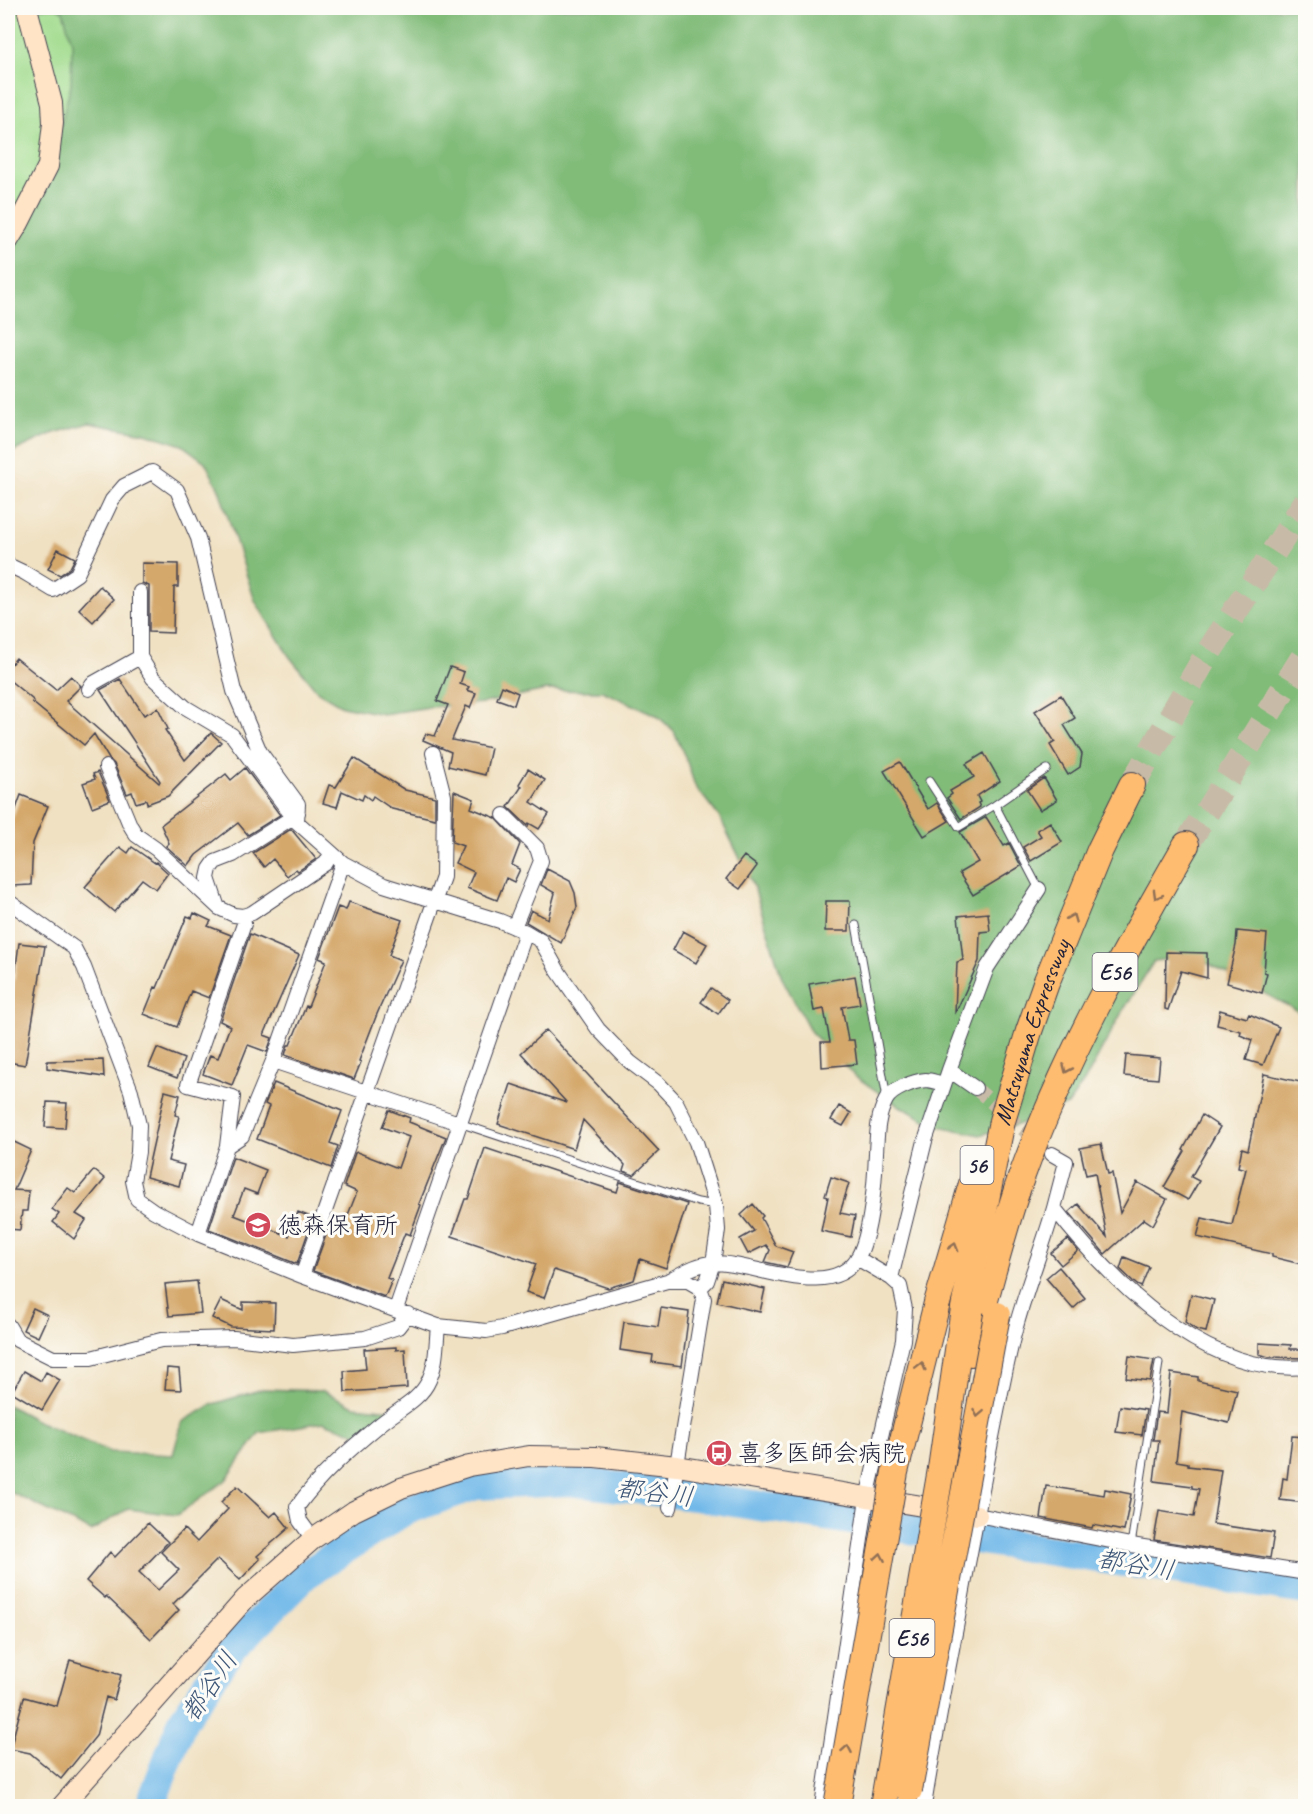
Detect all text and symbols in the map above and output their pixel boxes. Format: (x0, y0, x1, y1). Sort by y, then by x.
one-way arrow (1153, 889, 1164, 900)
one-way arrow (1065, 913, 1077, 924)
street label: Matsuyama Expressway (987, 933, 1078, 1129)
road number: E56 (1092, 953, 1138, 991)
one-way arrow (1063, 1062, 1075, 1073)
road number: 56 (960, 1146, 994, 1184)
school or university icon: 徳森保育所 (243, 1210, 273, 1240)
place label: 徳森保育所 (278, 1210, 398, 1240)
one-way arrow (947, 1242, 959, 1253)
one-way arrow (914, 1361, 927, 1371)
one-way arrow (972, 1408, 985, 1418)
bus stop icon: 喜多医師会病院 (704, 1438, 734, 1468)
place label: 喜多医師会病院 (738, 1438, 906, 1468)
water label: 都谷川 (614, 1471, 696, 1514)
water label: 都谷川 (1095, 1542, 1177, 1587)
one-way arrow (873, 1552, 886, 1562)
road number: E56 (890, 1619, 934, 1657)
water label: 都谷川 (174, 1645, 245, 1728)
one-way arrow (840, 1744, 853, 1754)

